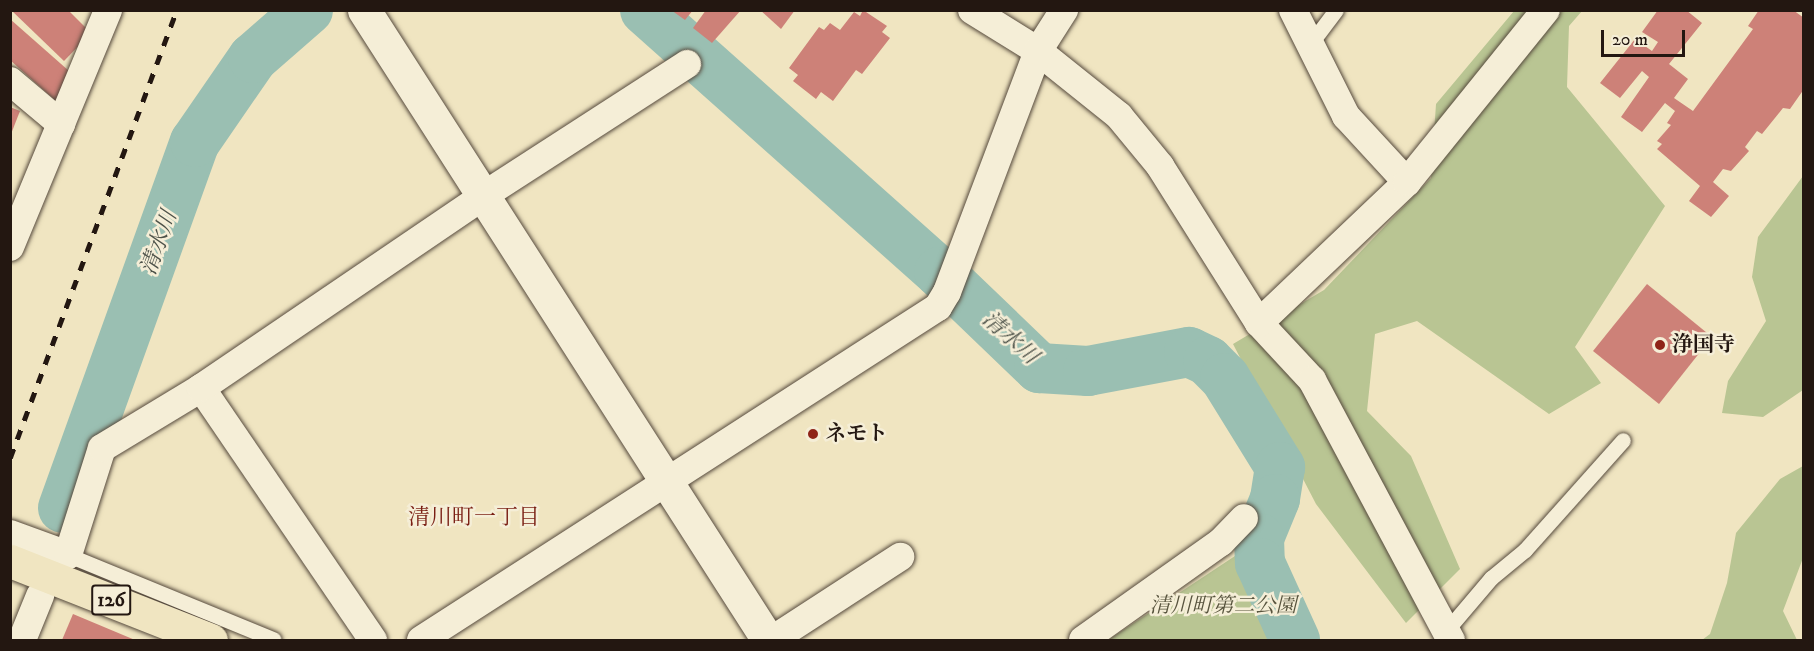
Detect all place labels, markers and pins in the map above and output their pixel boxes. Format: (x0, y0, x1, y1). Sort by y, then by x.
place label: 浄国寺 (1672, 332, 1735, 358)
marker: 浄国寺 (1653, 338, 1667, 352)
place label: ネモト (825, 421, 888, 447)
marker: ネモト (806, 427, 820, 441)

